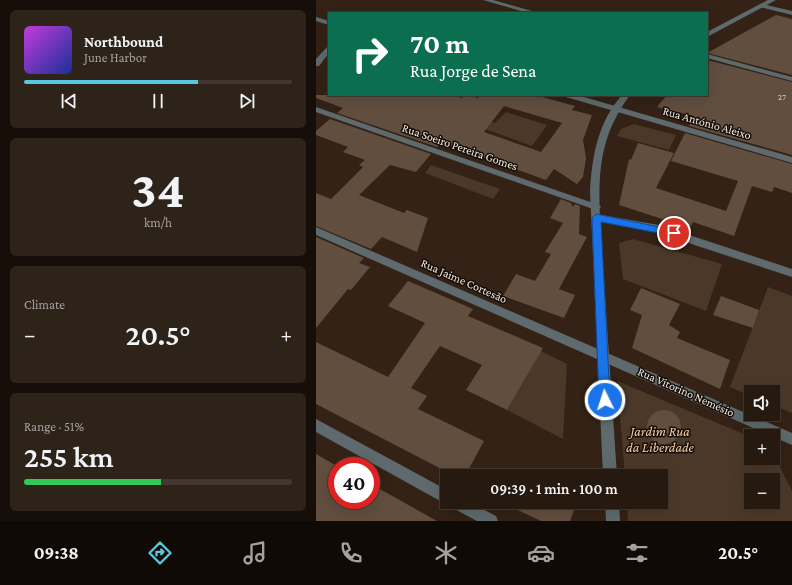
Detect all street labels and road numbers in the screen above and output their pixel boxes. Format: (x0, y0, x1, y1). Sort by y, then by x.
street label: Rua António Aleixo (661, 104, 753, 142)
street label: Rua Soeiro Pereira Gomes (400, 121, 520, 173)
street label: Rua Jaime Cortesão (419, 256, 509, 306)
street label: Rua Vitorino Nemésio (636, 364, 736, 420)

